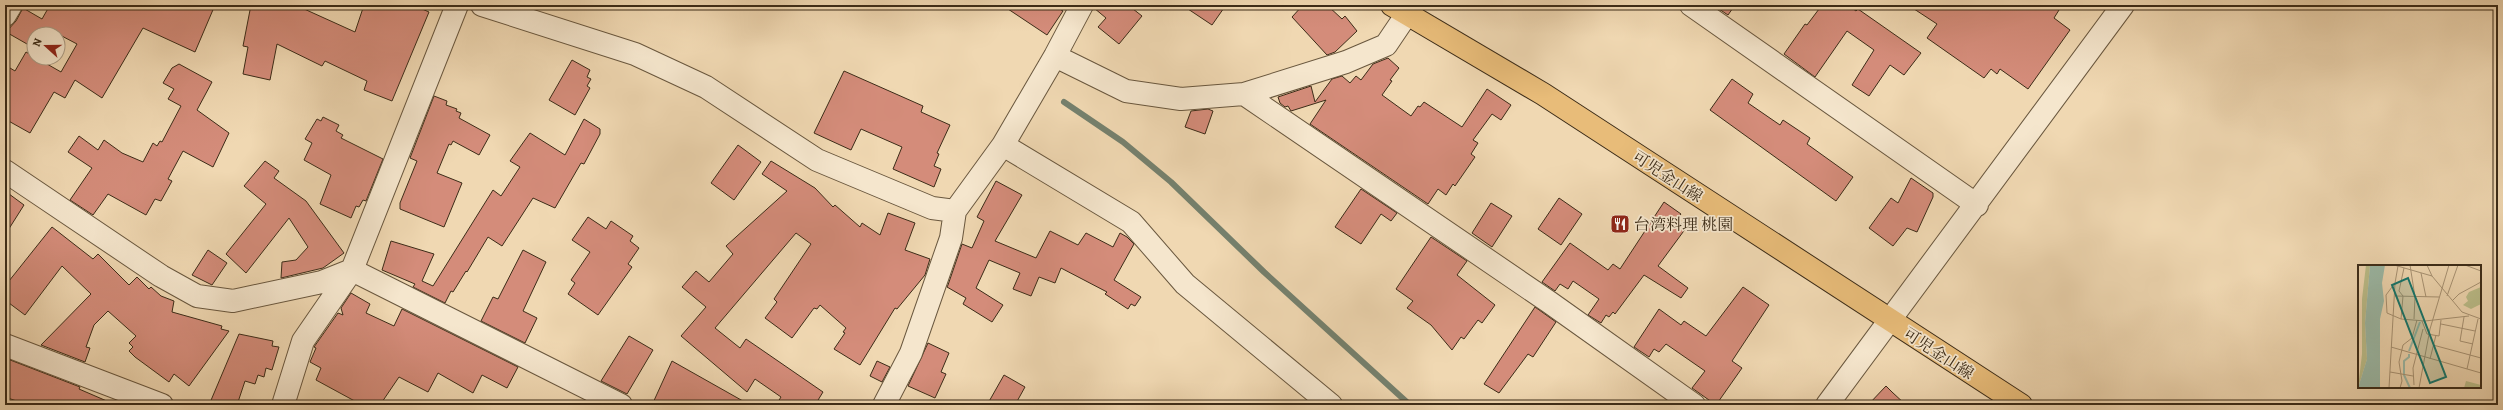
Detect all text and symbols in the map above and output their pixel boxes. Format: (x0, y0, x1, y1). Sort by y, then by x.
north arrow (26, 26, 66, 66)
text: N (29, 36, 46, 49)
street label: 可児金山線 (1628, 146, 1707, 208)
restaurant icon: 台湾料理 桃園 (1609, 213, 1631, 235)
place label: 台湾料理 桃園 (1634, 214, 1733, 236)
inset map (2358, 265, 2481, 388)
street label: 可児金山線 (1899, 323, 1978, 385)

